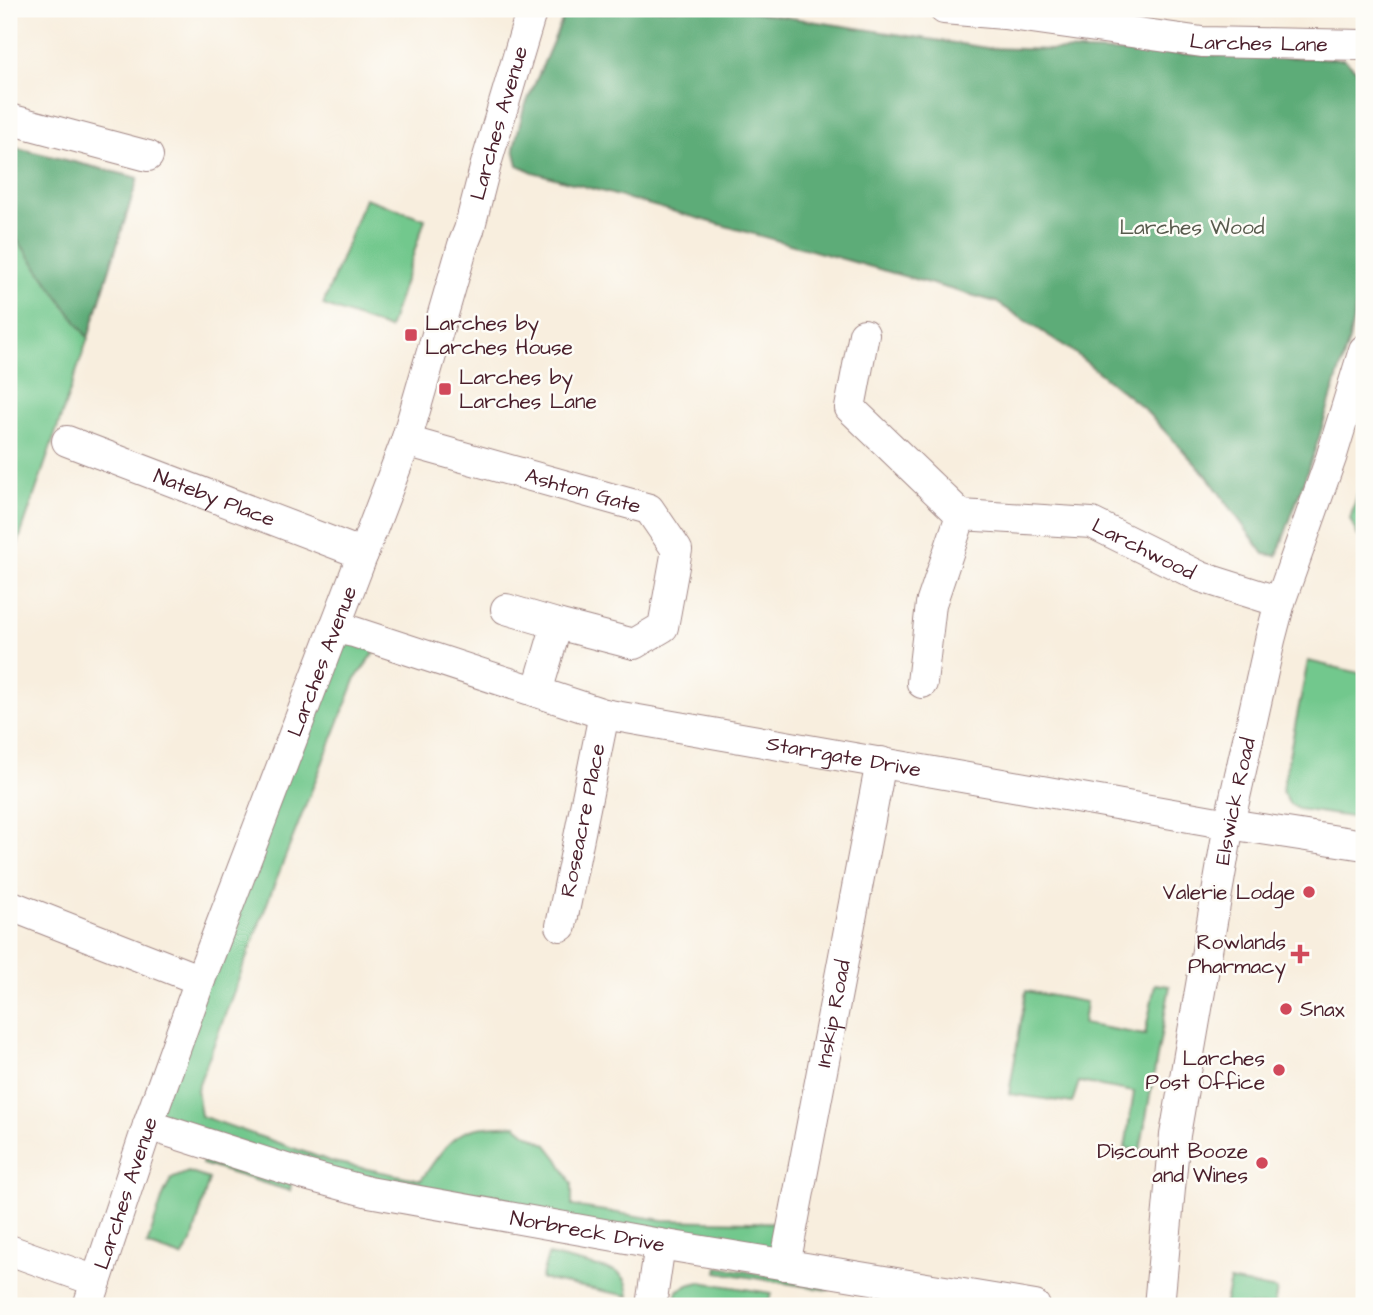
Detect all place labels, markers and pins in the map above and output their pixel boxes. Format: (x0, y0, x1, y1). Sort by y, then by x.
place label: Larches by Larches House (425, 309, 573, 362)
marker: Larches by Larches House (403, 327, 419, 343)
place label: Larches by Larches Lane (459, 363, 597, 416)
marker: Larches by Larches Lane (437, 381, 453, 397)
place label: Valerie Lodge (1163, 878, 1295, 909)
marker: Valerie Lodge (1301, 884, 1317, 900)
place label: Rowlands Pharmacy (1188, 928, 1286, 983)
marker: Rowlands Pharmacy (1292, 946, 1308, 962)
place label: Snax (1300, 995, 1345, 1024)
marker: Snax (1278, 1001, 1294, 1017)
place label: Larches Post Office (1146, 1044, 1265, 1097)
marker: Larches Post Office (1271, 1062, 1287, 1078)
place label: Discount Booze and Wines (1097, 1137, 1248, 1190)
marker: Discount Booze and Wines (1254, 1155, 1270, 1171)

